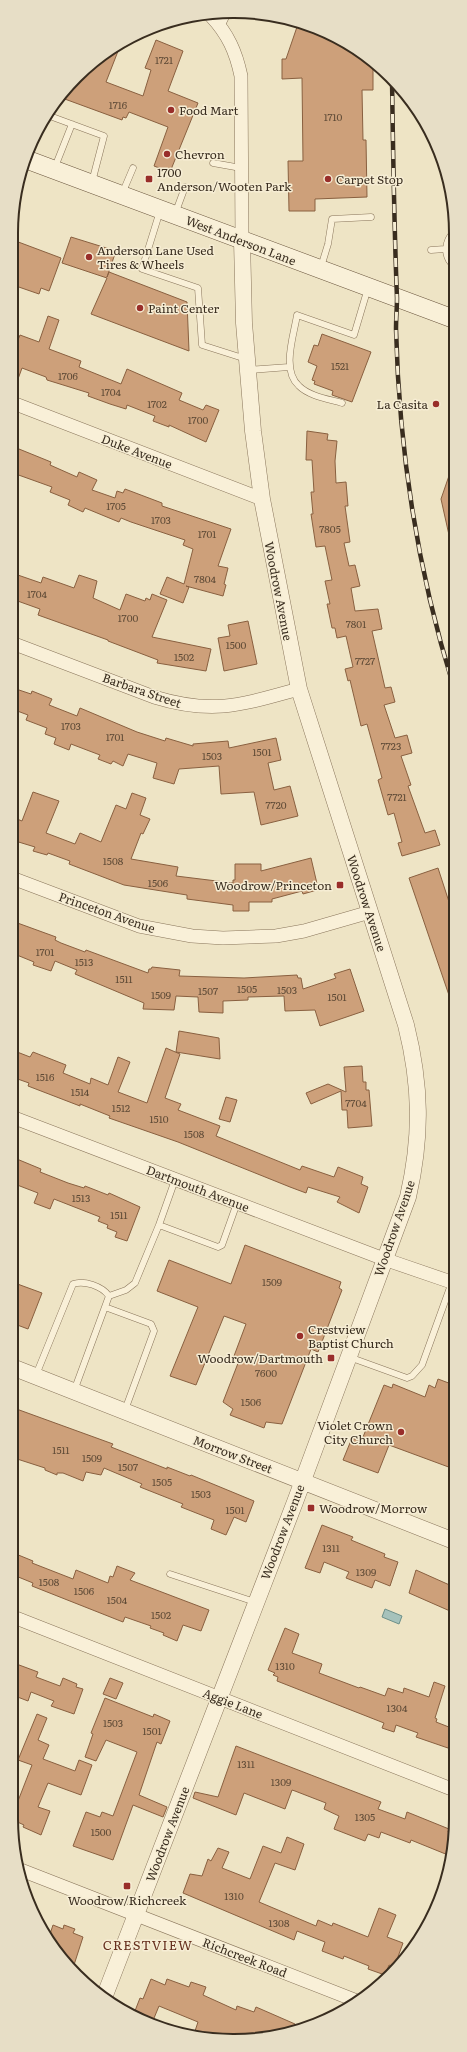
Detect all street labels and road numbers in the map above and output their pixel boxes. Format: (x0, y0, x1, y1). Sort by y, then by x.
street label: West Anderson Lane (183, 211, 299, 269)
street label: Duke Avenue (99, 429, 175, 473)
street label: Woodrow Avenue (261, 540, 297, 642)
street label: Barbara Street (100, 668, 184, 712)
street label: Woodrow Avenue (343, 852, 391, 954)
street label: Princeton Avenue (56, 887, 158, 937)
street label: Dartmouth Avenue (144, 1160, 252, 1216)
street label: Woodrow Avenue (369, 1177, 419, 1279)
street label: Morrow Street (191, 1431, 276, 1477)
street label: Woodrow Avenue (256, 1482, 308, 1582)
street label: Aggie Lane (200, 1683, 266, 1723)
street label: Woodrow Avenue (141, 1784, 193, 1884)
street label: Richcreek Road (200, 1933, 290, 1982)

